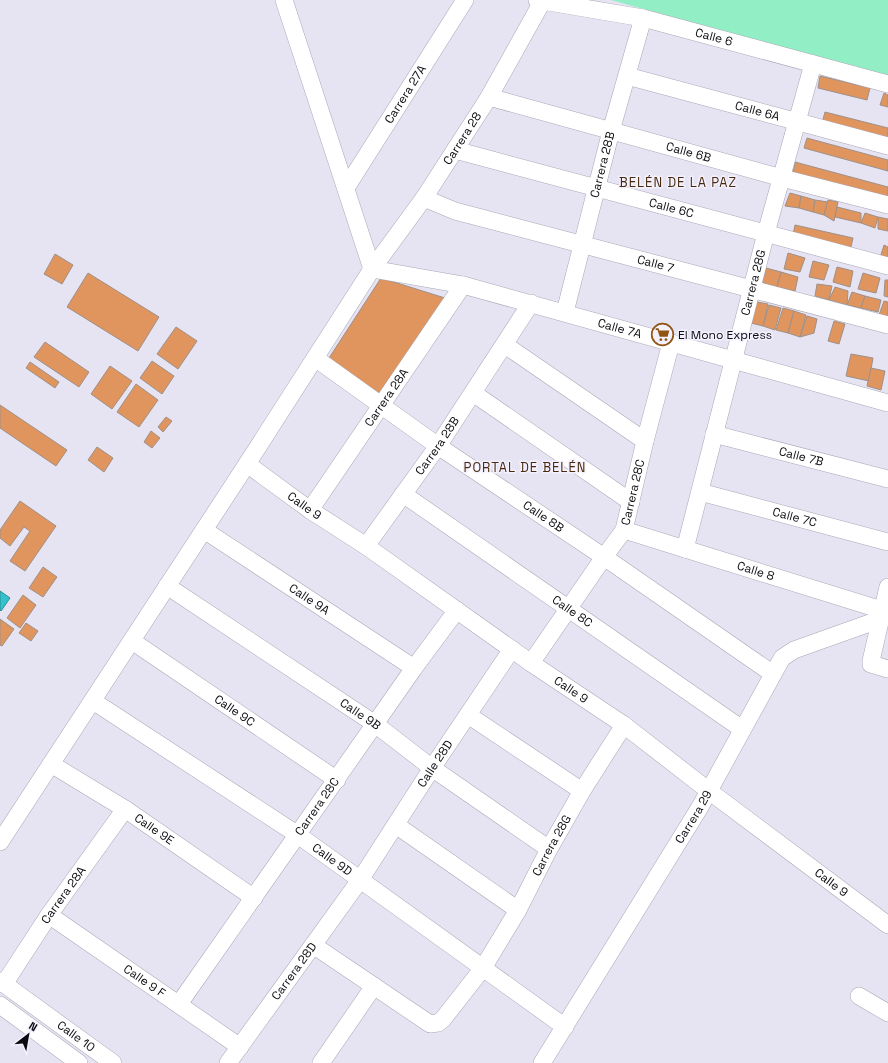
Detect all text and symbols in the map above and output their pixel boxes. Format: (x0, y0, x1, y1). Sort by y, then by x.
street label: Calle 6 (693, 24, 734, 50)
street label: Carrera 27A (381, 62, 430, 127)
street label: Calle 6A (733, 97, 782, 125)
street label: Carrera 28 (439, 109, 485, 168)
street label: Carrera 28B (586, 130, 619, 199)
street label: Calle 6B (664, 138, 713, 166)
district label: BELÉN DE LA PAZ (619, 174, 737, 191)
street label: Calle 6C (647, 194, 696, 222)
street label: Carrera 28G (737, 248, 769, 317)
street label: Calle 7 (635, 251, 676, 276)
street label: Calle 7A (596, 315, 644, 342)
supermarket icon: El Mono Express (649, 322, 675, 348)
place label: El Mono Express (678, 327, 772, 343)
street label: Carrera 28A (361, 365, 412, 430)
street label: Carrera 28B (412, 413, 463, 478)
street label: Calle 7B (777, 443, 825, 470)
street label: Carrera 28C (617, 457, 648, 527)
district label: PORTAL DE BELÉN (464, 459, 586, 476)
street label: Calle 9 (284, 488, 324, 523)
street label: Calle 8B (520, 497, 567, 536)
street label: Calle 7C (771, 504, 819, 531)
street label: Calle 8 (735, 558, 776, 584)
street label: Calle 9A (286, 580, 333, 619)
street label: Calle 8C (549, 592, 596, 631)
street label: Calle 9 (551, 672, 591, 707)
street label: Calle 9C (211, 691, 258, 730)
street label: Calle 9B (337, 695, 384, 734)
street label: Calle 28D (414, 737, 456, 790)
street label: Carrera 28C (291, 774, 343, 839)
street label: Carrera 29 (671, 787, 716, 847)
street label: Calle 9E (131, 810, 177, 849)
street label: Carrera 28G (529, 812, 575, 879)
street label: Calle 9D (309, 840, 356, 880)
street label: Carrera 28A (37, 863, 90, 927)
street label: Calle 9 (811, 865, 851, 900)
street label: Carrera 28D (268, 939, 320, 1003)
street label: Calle 9 F (120, 961, 169, 1001)
north arrow (8, 1015, 48, 1055)
street label: Calle 10 (54, 1017, 98, 1055)
text: N (26, 1019, 40, 1034)

